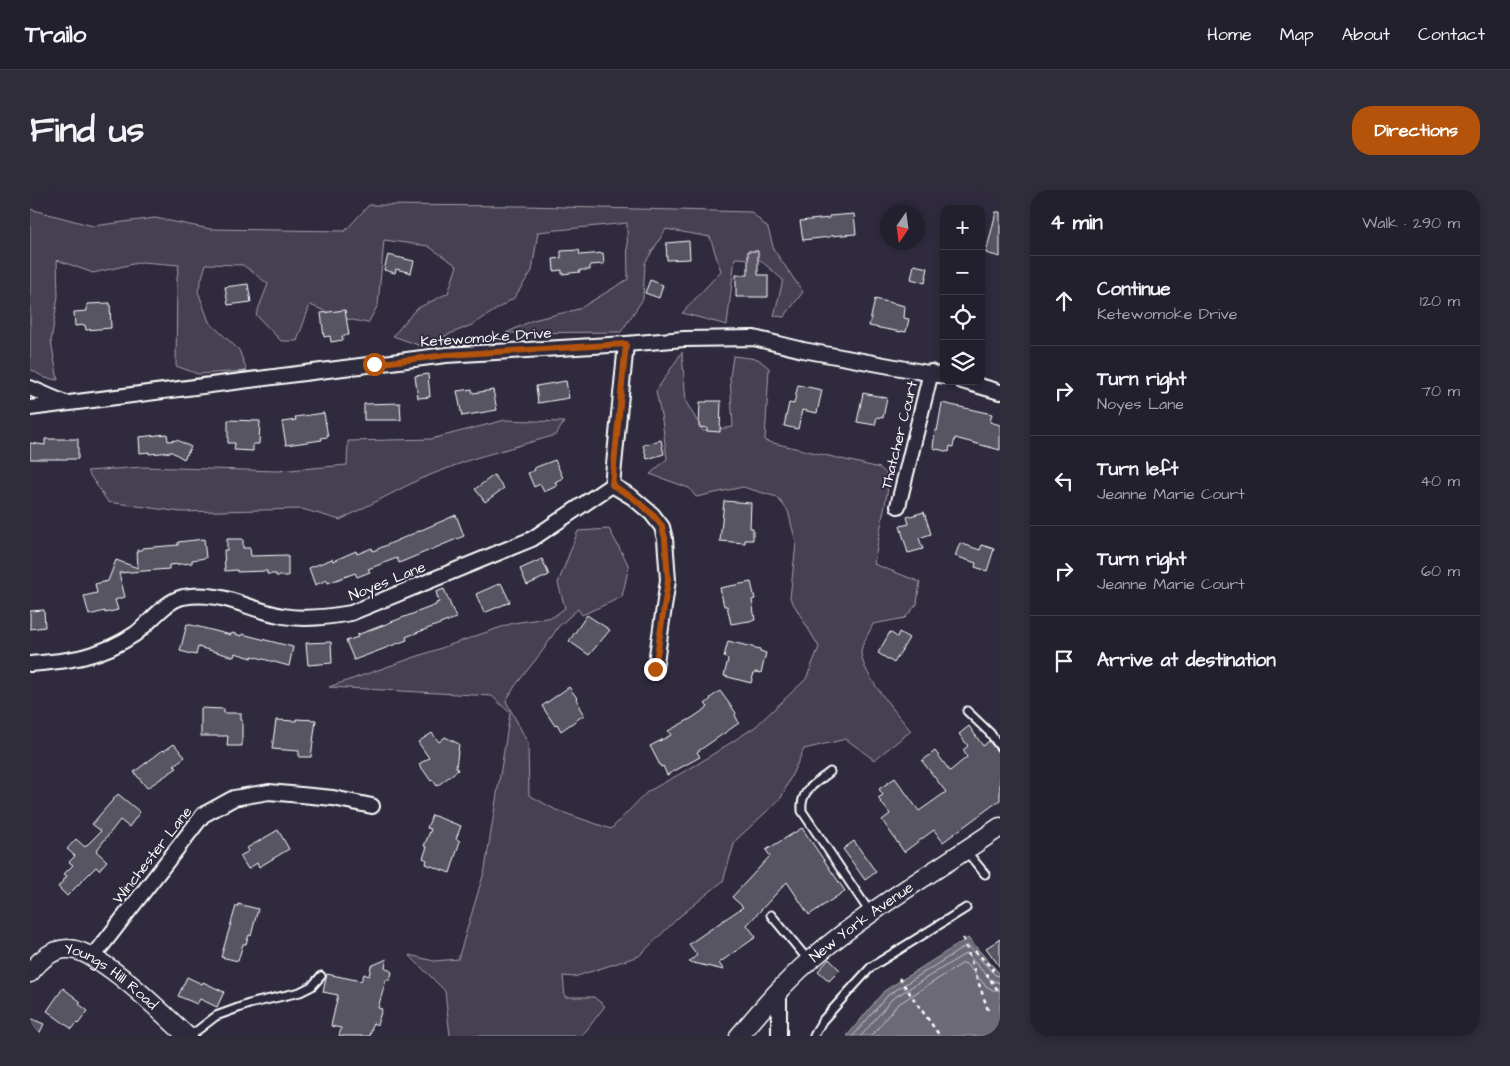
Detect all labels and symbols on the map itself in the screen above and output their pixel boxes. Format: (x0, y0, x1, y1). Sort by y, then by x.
north arrow (880, 205, 925, 250)
street label: Ketewomoke Drive (420, 322, 552, 353)
route start (363, 353, 386, 376)
street label: Thatcher Court (876, 379, 923, 491)
street label: Noyes Lane (346, 556, 429, 607)
route end (644, 658, 667, 681)
street label: Winchester Lane (108, 802, 197, 908)
street label: New York Avenue (805, 877, 918, 967)
street label: Youngs Hill Road (64, 939, 163, 1015)

